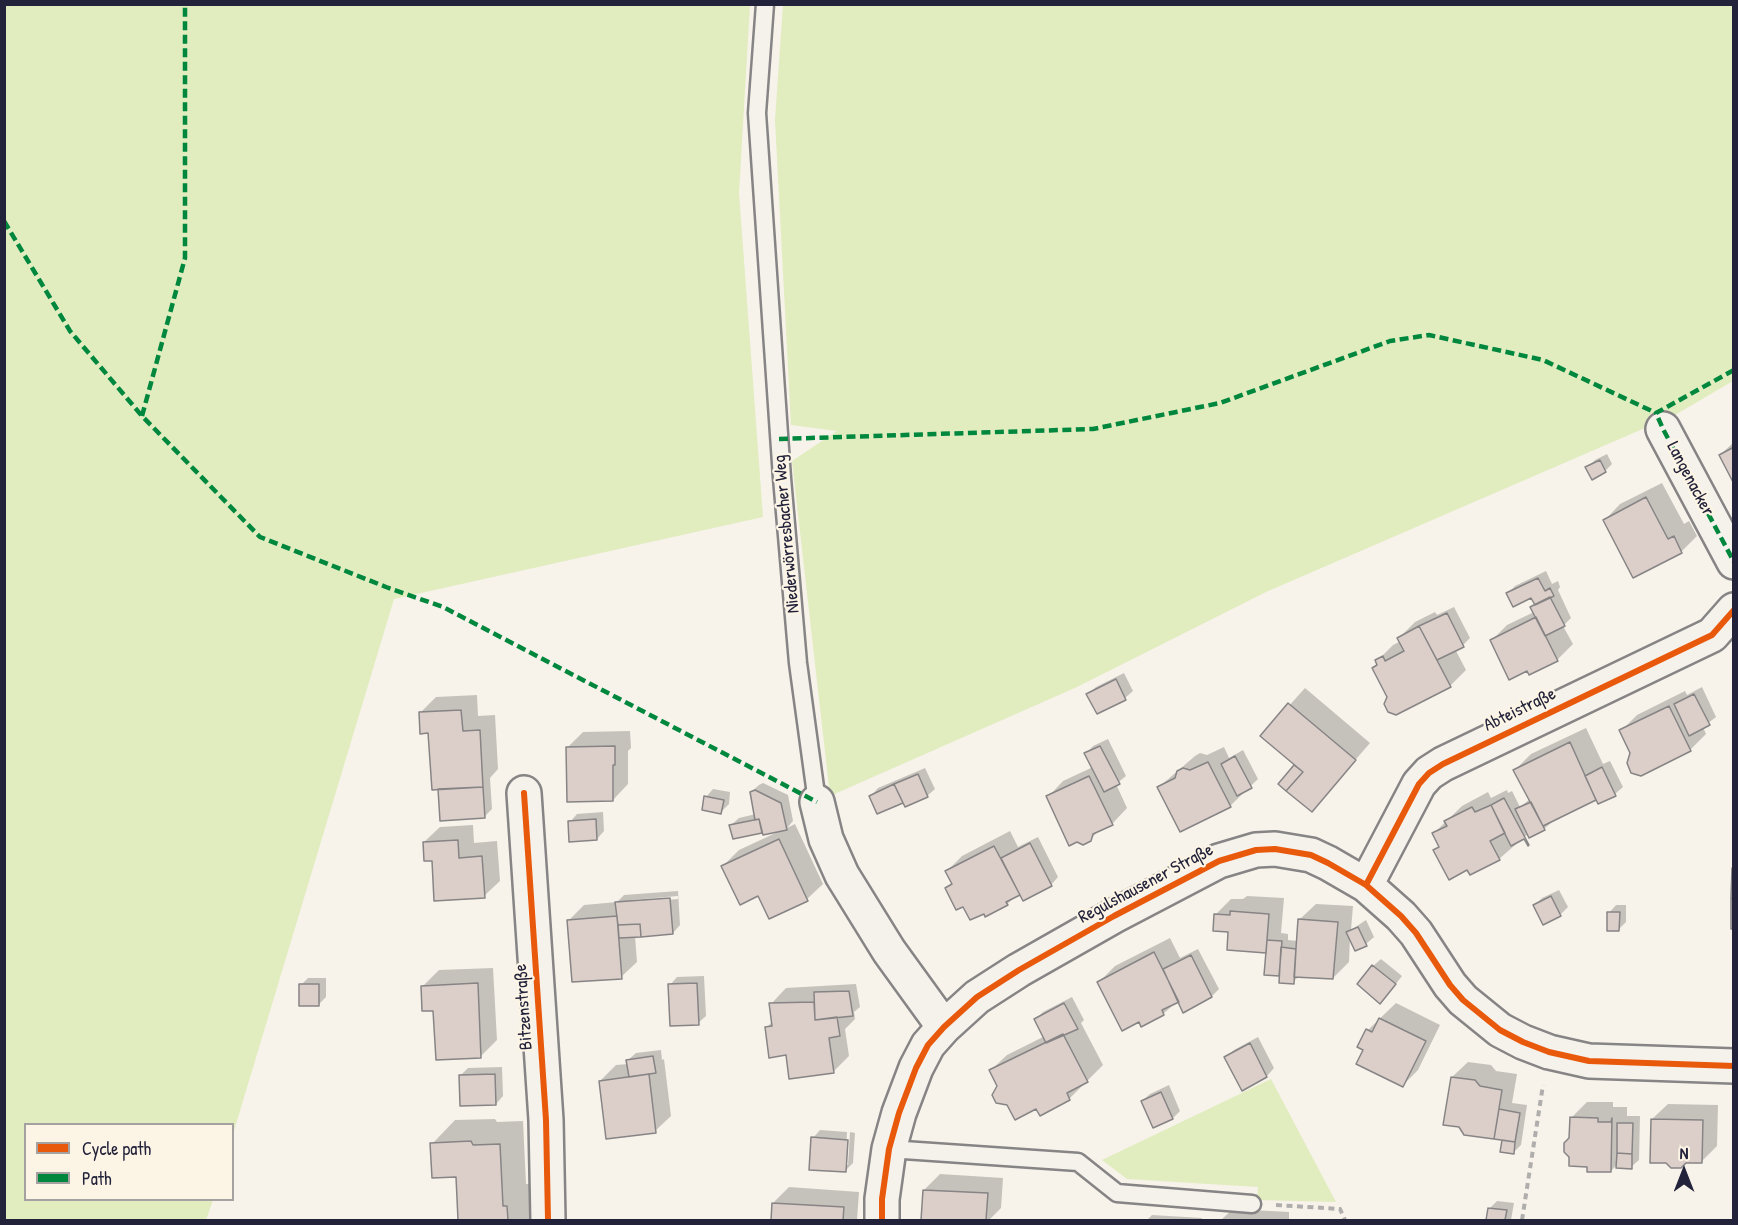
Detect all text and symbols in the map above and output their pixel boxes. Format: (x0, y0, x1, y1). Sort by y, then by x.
street label: Langenacker (1661, 438, 1719, 520)
street label: Niederwörresbacher Weg (769, 454, 805, 614)
street label: Abteistraße (1480, 683, 1560, 737)
street label: Regulshausener Straße (1075, 839, 1217, 929)
street label: Bitzenstraße (510, 963, 538, 1051)
legend (24, 1123, 234, 1201)
text: Cycle path (82, 1136, 151, 1161)
north arrow (1654, 1141, 1714, 1201)
text: N (1680, 1142, 1688, 1164)
text: Path (82, 1166, 111, 1191)

